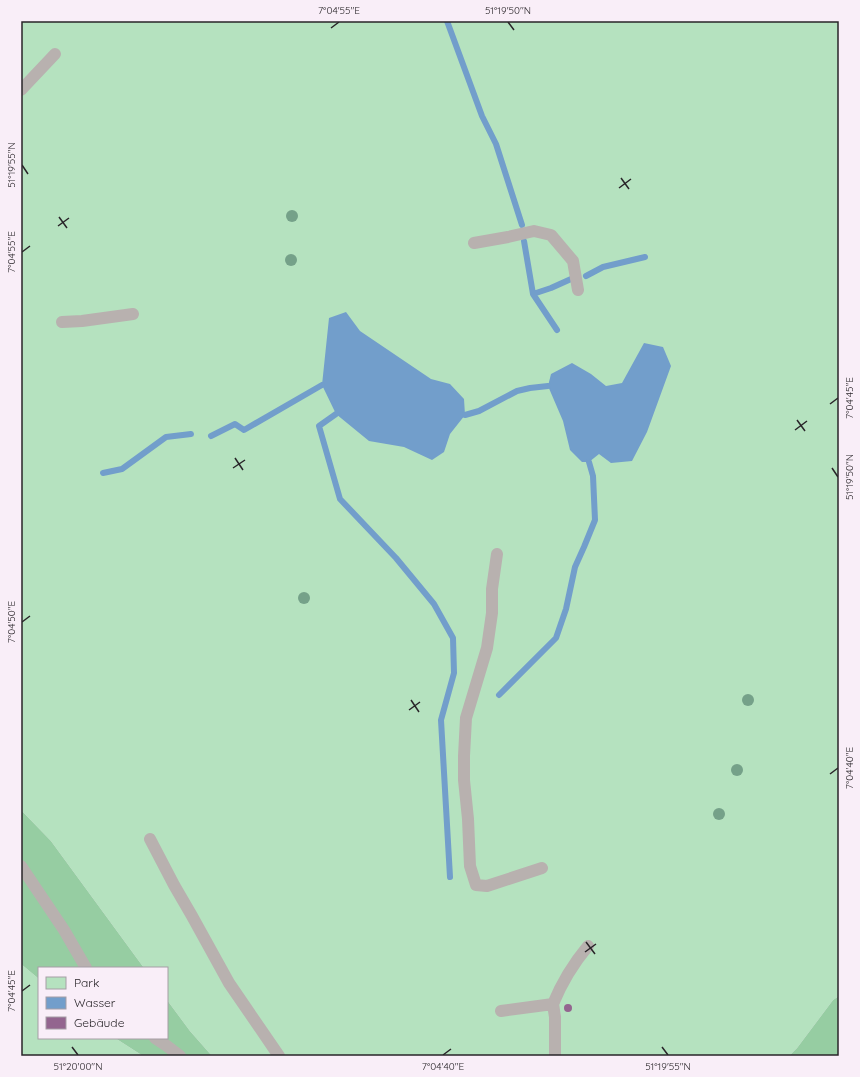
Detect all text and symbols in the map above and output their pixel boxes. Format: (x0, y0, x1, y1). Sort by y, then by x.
text: 7°04'55"E (318, 4, 360, 17)
text: 51°19'50"N (485, 4, 531, 17)
text: 51°19'55"N (5, 142, 18, 188)
text: 7°04'55"E (5, 231, 18, 273)
text: 7°04'45"E (843, 377, 856, 419)
text: 51°19'50"N (843, 454, 856, 500)
text: 7°04'50"E (5, 600, 18, 643)
text: 7°04'40"E (843, 747, 856, 789)
legend (38, 967, 168, 1039)
text: 7°04'45"E (5, 970, 18, 1012)
text: Park (74, 975, 99, 990)
text: Wasser (74, 995, 116, 1010)
text: Gebäude (74, 1015, 125, 1030)
text: 51°20'00"N (54, 1060, 102, 1073)
text: 7°04'40"E (422, 1060, 464, 1073)
text: 51°19'55"N (645, 1060, 691, 1073)

